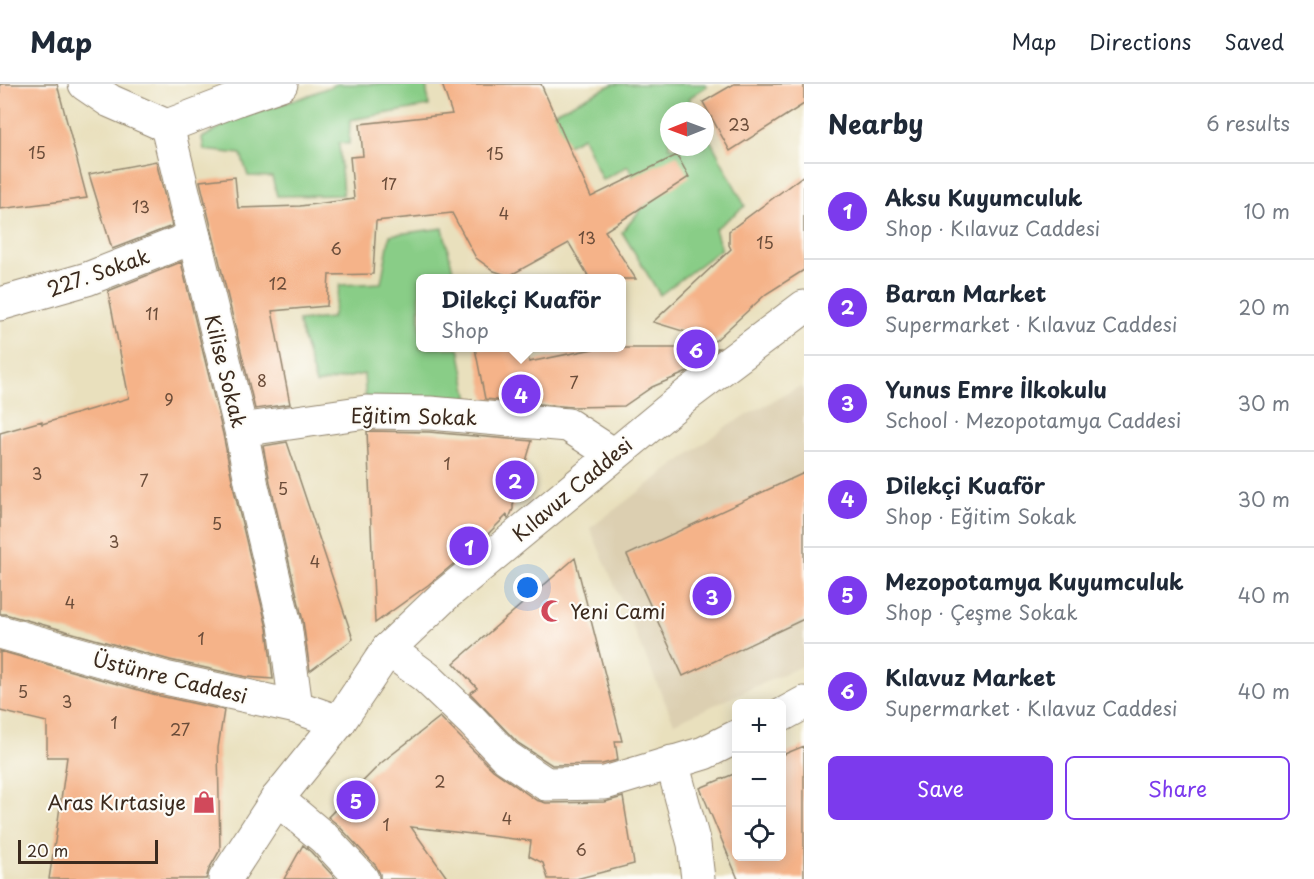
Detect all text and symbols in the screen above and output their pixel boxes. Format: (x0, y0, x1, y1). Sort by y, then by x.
text: Map (30, 20, 92, 63)
text: Map (1011, 25, 1056, 57)
text: Directions (1089, 25, 1191, 57)
text: Saved (1224, 25, 1284, 57)
north arrow (660, 102, 714, 156)
text: Nearby (828, 104, 923, 143)
text: 6 results (1206, 108, 1290, 138)
house number: 23 (728, 112, 750, 136)
house number: 15 (28, 140, 46, 164)
house number: 15 (486, 141, 504, 165)
house number: 17 (381, 171, 397, 195)
text: Aksu Kuyumculuk (885, 180, 1083, 213)
house number: 13 (132, 194, 150, 218)
text: 1 (843, 196, 852, 226)
text: 10 m (1243, 196, 1290, 226)
house number: 4 (499, 201, 509, 225)
text: Shop · Kılavuz Caddesi (885, 213, 1100, 243)
house number: 13 (578, 225, 596, 249)
house number: 15 (756, 230, 774, 254)
house number: 6 (330, 236, 342, 260)
street label: 227. Sokak (43, 240, 153, 304)
house number: 12 (269, 271, 287, 295)
popup (416, 274, 626, 352)
text: Baran Market (885, 276, 1046, 309)
text: Dilekçi Kuaför (441, 282, 601, 315)
text: 2 (840, 292, 855, 322)
text: 20 m (1238, 292, 1290, 322)
house number: 11 (145, 301, 159, 325)
text: Supermarket · Kılavuz Caddesi (885, 309, 1177, 339)
street label: Kilise Sokak (197, 311, 255, 431)
text: Shop (441, 315, 489, 345)
pin: 6 (676, 326, 716, 372)
house number: 8 (257, 368, 267, 392)
house number: 7 (569, 370, 579, 394)
pin: 4 (502, 372, 540, 416)
text: Yunus Emre İlkokulu (885, 372, 1107, 405)
house number: 9 (164, 387, 174, 411)
text: 3 (841, 388, 854, 418)
text: 30 m (1237, 388, 1290, 418)
street label: Eğitim Sokak (351, 400, 477, 432)
text: School · Mezopotamya Caddesi (885, 405, 1181, 435)
street label: Kılavuz Caddesi (505, 430, 639, 548)
house number: 1 (443, 451, 451, 475)
pin: 2 (496, 458, 534, 502)
house number: 3 (32, 461, 42, 485)
house number: 7 (139, 468, 149, 492)
text: Dilekçi Kuaför (885, 468, 1045, 501)
house number: 5 (278, 476, 288, 500)
text: 4 (841, 484, 854, 514)
text: 30 m (1237, 484, 1290, 514)
text: Shop · Eğitim Sokak (885, 501, 1077, 531)
house number: 5 (212, 511, 222, 535)
pin: 1 (450, 524, 488, 568)
house number: 3 (109, 529, 119, 553)
house number: 4 (310, 549, 320, 573)
text: Mezopotamya Kuyumculuk (885, 564, 1184, 597)
your location (513, 573, 542, 602)
pin: 3 (692, 574, 732, 618)
text: 5 (841, 580, 854, 610)
text: 40 m (1238, 580, 1290, 610)
house number: 4 (65, 590, 75, 614)
place label: Yeni Cami (570, 596, 666, 626)
text: Shop · Çeşme Sokak (885, 597, 1078, 627)
mosque icon: Yeni Cami (539, 598, 565, 624)
house number: 1 (197, 626, 205, 650)
street label: Üstünre Caddesi (90, 643, 250, 711)
text: Kılavuz Market (885, 660, 1056, 693)
text: 6 (840, 676, 855, 706)
text: 40 m (1238, 676, 1290, 706)
house number: 5 (18, 679, 28, 703)
house number: 3 (62, 689, 72, 713)
text: Supermarket · Kılavuz Caddesi (885, 693, 1177, 723)
map controls (732, 699, 786, 861)
button: + (732, 699, 786, 753)
house number: 1 (110, 710, 118, 734)
house number: 27 (170, 717, 190, 741)
button: − (732, 753, 786, 807)
button: Save (828, 756, 1053, 820)
button: Share (1065, 756, 1290, 820)
house number: 2 (434, 769, 446, 793)
pin: 5 (336, 778, 376, 822)
place label: Aras Kırtasiye (47, 787, 186, 817)
shop icon: Aras Kırtasiye (191, 789, 217, 815)
house number: 4 (502, 806, 512, 830)
button: locate (732, 807, 786, 861)
house number: 1 (382, 812, 390, 836)
scale bar (18, 837, 158, 864)
house number: 6 (575, 837, 587, 861)
text: 20 m (27, 838, 68, 862)

